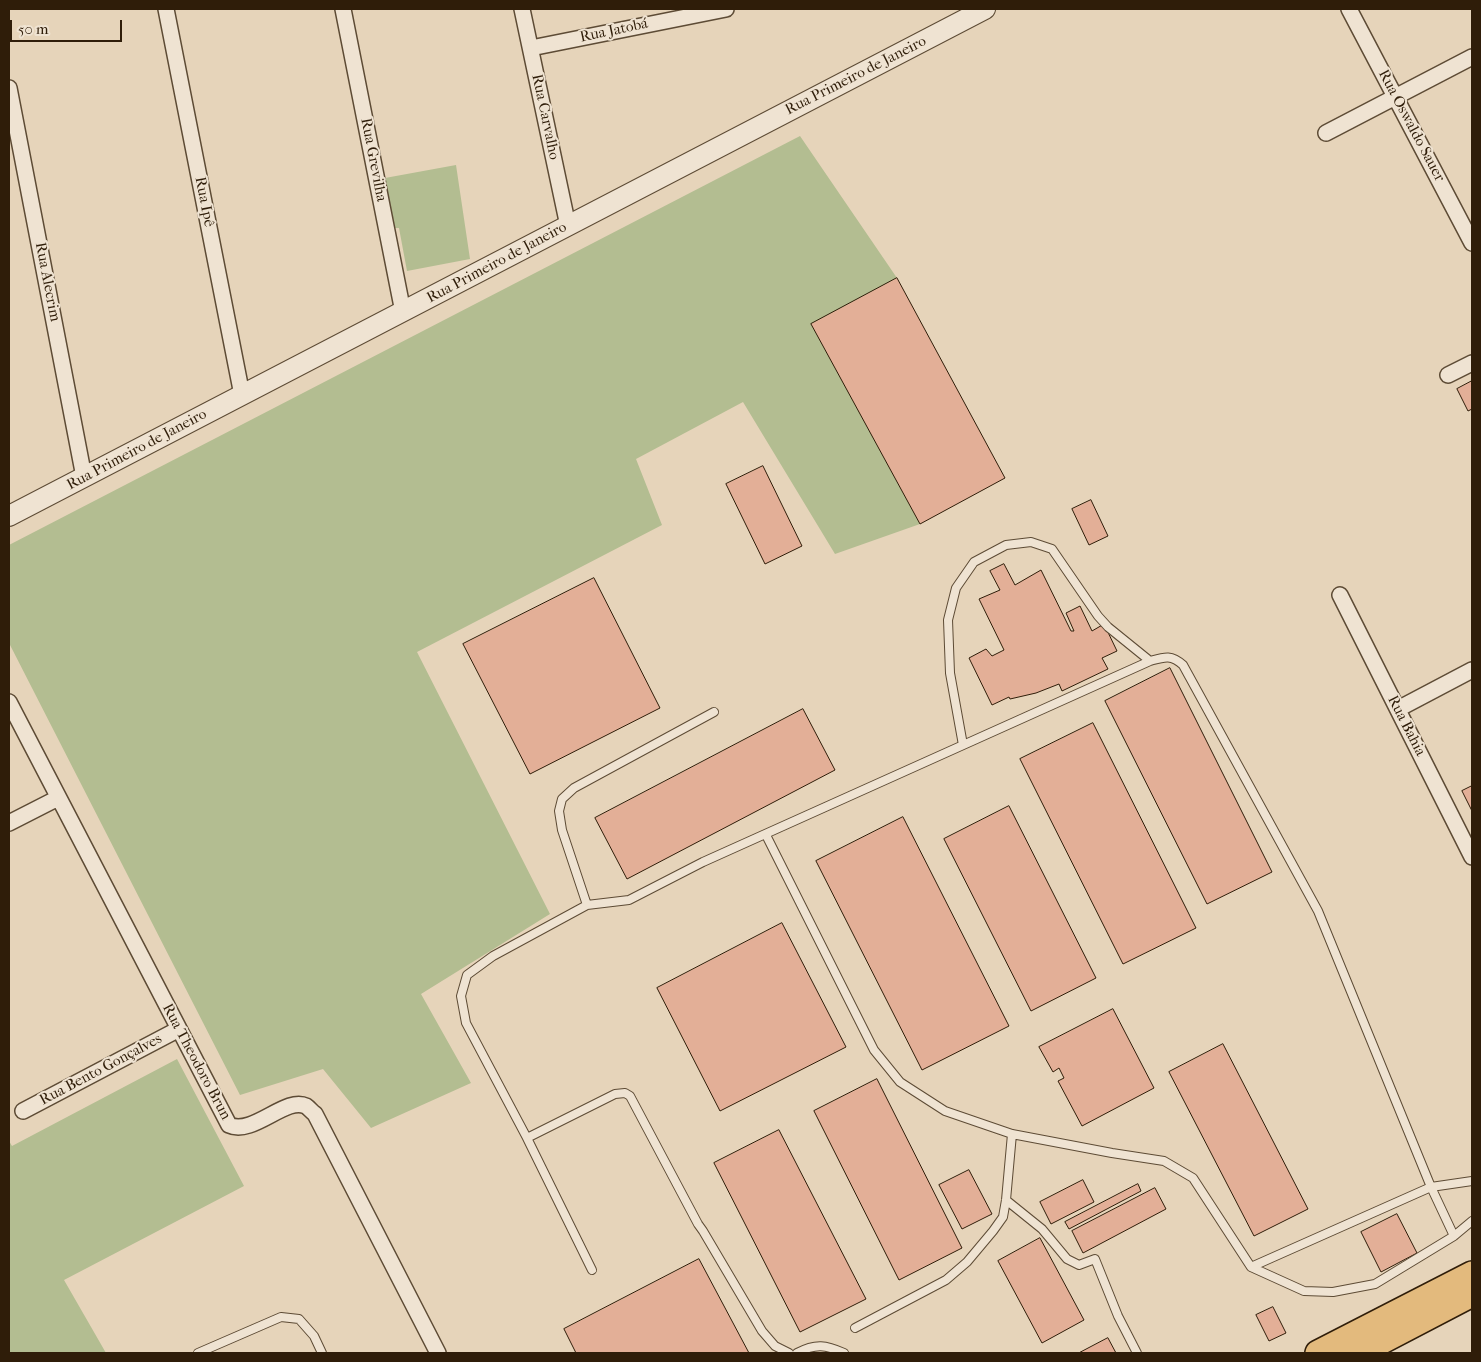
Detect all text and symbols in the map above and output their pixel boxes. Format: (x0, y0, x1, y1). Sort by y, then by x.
scale bar (12, 10, 125, 42)
street label: Rua Jatobá (578, 15, 650, 47)
text: 50 m (18, 20, 48, 38)
street label: Rua Primeiro de Janeiro (782, 33, 930, 119)
street label: Rua Oswaldo Sauer (1374, 67, 1448, 185)
street label: Rua Carvalho (527, 73, 563, 161)
street label: Rua Grevilha (356, 117, 390, 203)
street label: Rua Ipê (190, 175, 218, 229)
street label: Rua Primeiro de Janeiro (424, 218, 570, 308)
street label: Rua Alecrim (30, 241, 64, 323)
street label: Rua Primeiro de Janeiro (64, 405, 210, 495)
street label: Rua Bahia (1383, 693, 1429, 759)
street label: Rua Theodoro Brun (158, 1001, 234, 1123)
street label: Rua Bento Gonçalves (37, 1030, 165, 1110)

